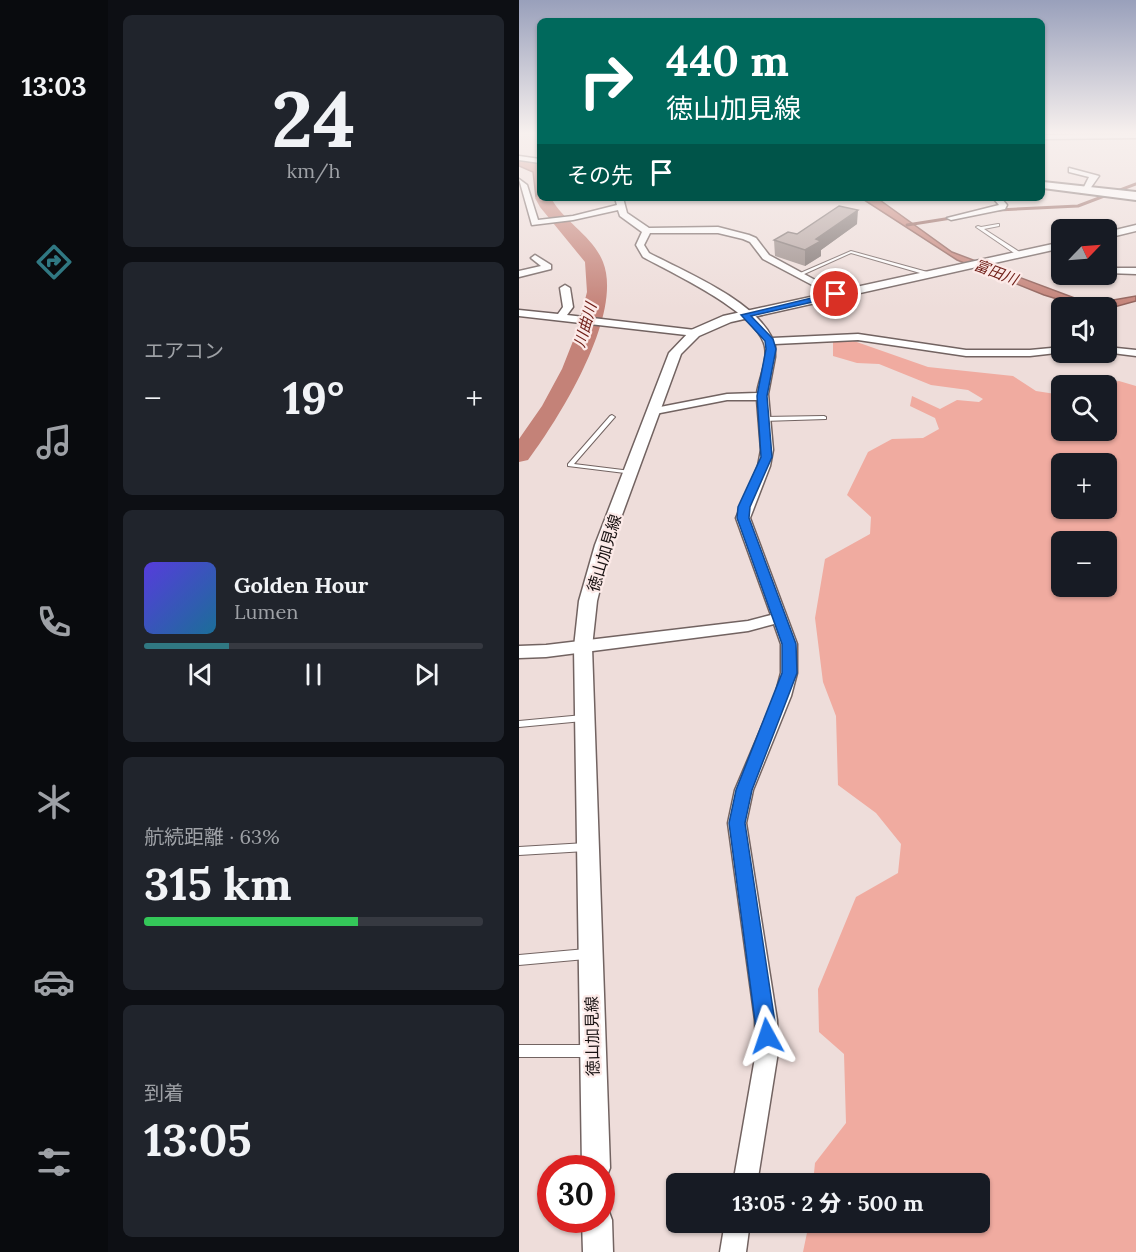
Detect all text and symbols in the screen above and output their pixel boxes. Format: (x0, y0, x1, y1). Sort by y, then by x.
text: 440 m (666, 34, 789, 88)
icon: right (567, 42, 645, 120)
text: 13:03 (21, 69, 87, 103)
text: 24 (271, 69, 356, 168)
text: 徳山加見線 (666, 91, 801, 125)
icon: arrive (645, 156, 678, 189)
text: km/h (286, 158, 341, 183)
text: その先 (567, 161, 633, 189)
north arrow (1051, 219, 1117, 285)
map controls (1051, 219, 1117, 597)
icon: directions (33, 241, 75, 283)
water label: 富田川 (972, 255, 1022, 290)
pin (810, 268, 861, 319)
icon: arrive (819, 277, 852, 310)
button: sound (1051, 297, 1117, 363)
water label: 川曲川 (570, 299, 601, 349)
text: エアコン (144, 338, 224, 363)
text: 19° (283, 369, 344, 426)
button: search (1051, 375, 1117, 441)
text: − (144, 377, 162, 419)
text: + (465, 377, 483, 419)
icon: music (33, 421, 75, 463)
button: + (1051, 453, 1117, 519)
street label: 徳山加見線 (583, 512, 625, 594)
button: − (1051, 531, 1117, 597)
text: Golden Hour (234, 571, 368, 599)
text: Lumen (234, 599, 298, 624)
icon: phone (33, 601, 75, 643)
icon: previous (184, 658, 217, 691)
icon: pause (297, 658, 330, 691)
icon: next (410, 658, 443, 691)
icon: climate (33, 781, 75, 823)
text: 航続距離 · 63% (144, 824, 280, 849)
text: 315 km (144, 855, 292, 912)
icon: car (33, 961, 75, 1003)
street label: 徳山加見線 (581, 996, 603, 1076)
position arrow (735, 1004, 799, 1068)
text: 到着 (144, 1080, 184, 1105)
text: 13:05 (144, 1111, 252, 1168)
icon: filters (33, 1141, 75, 1183)
speed limit sign: 30 (537, 1155, 615, 1233)
text: 13:05 · 2 分 · 500 m (732, 1189, 924, 1217)

